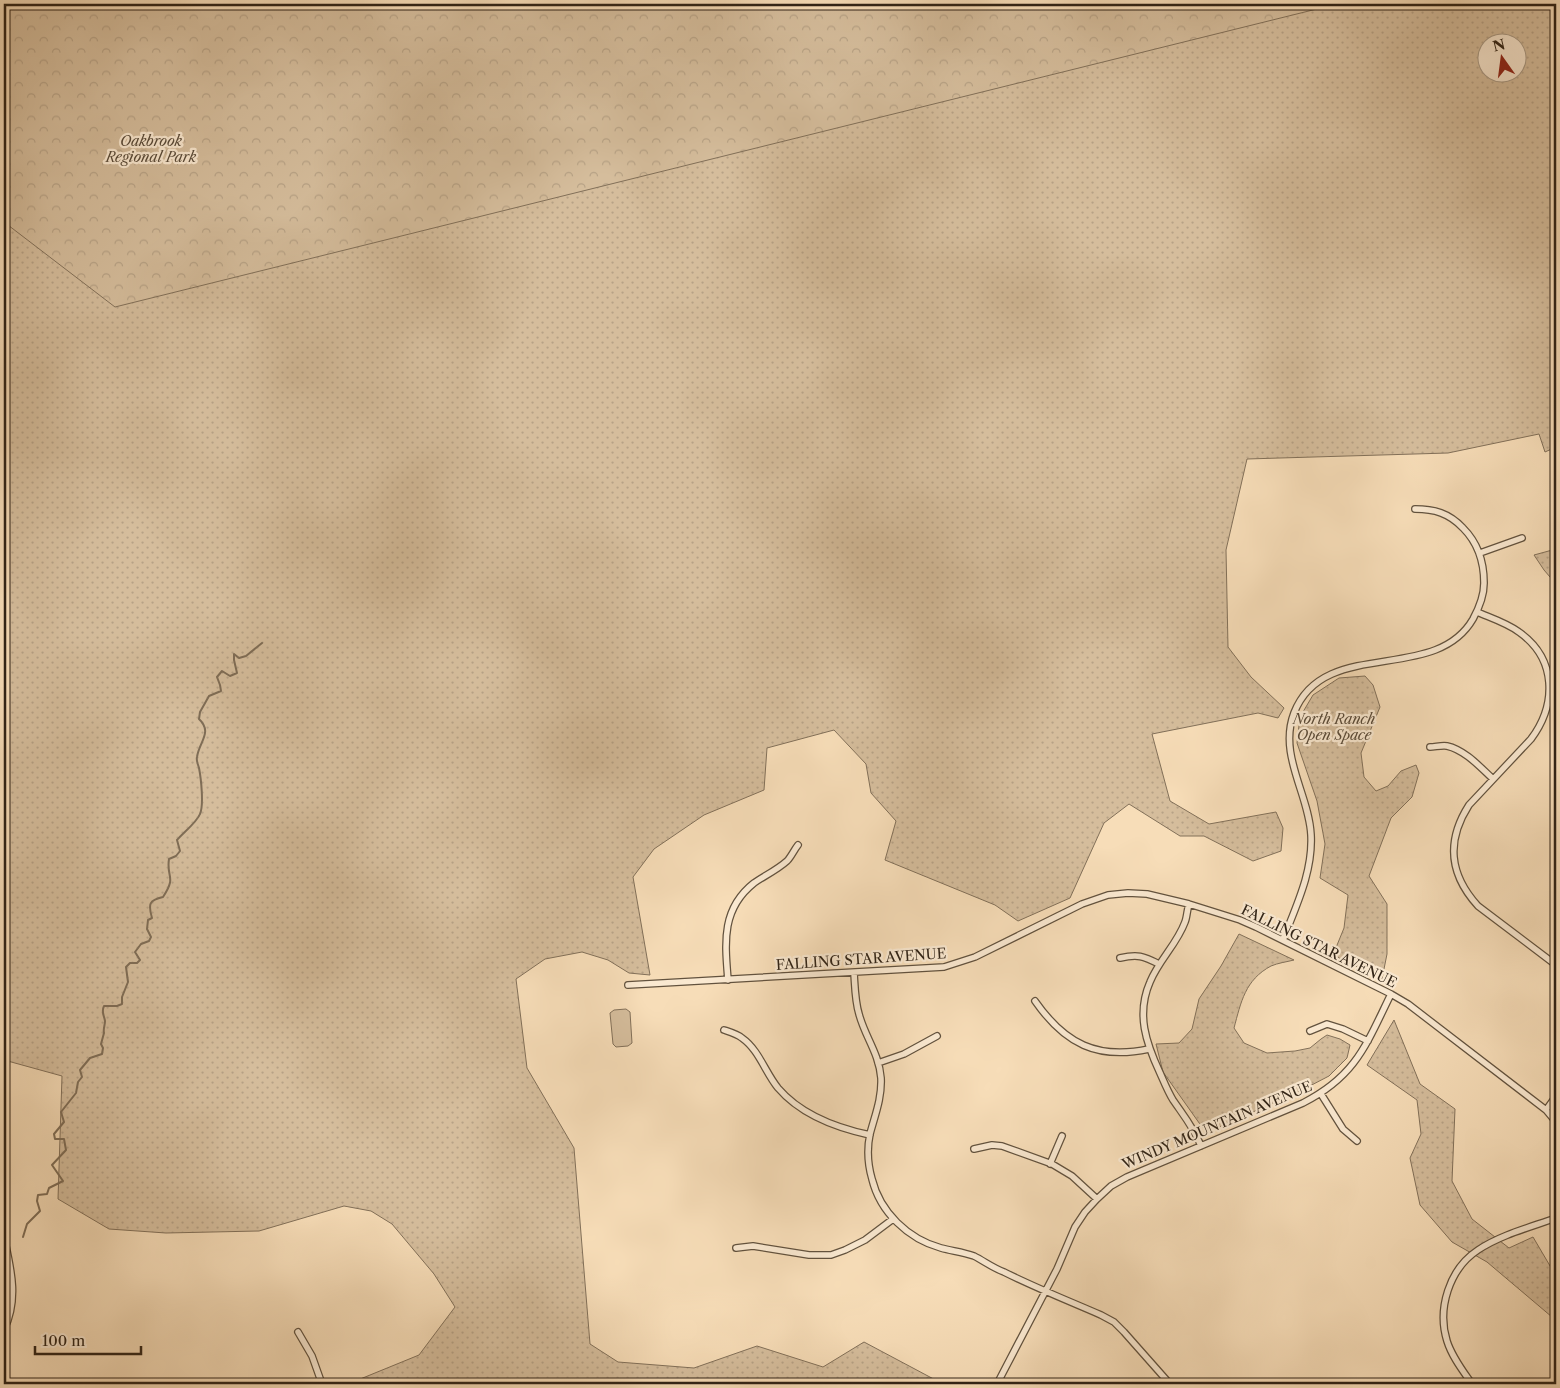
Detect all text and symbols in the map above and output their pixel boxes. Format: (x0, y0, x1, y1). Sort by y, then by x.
north arrow (1478, 32, 1528, 82)
text: N (1491, 35, 1507, 56)
park label: Oakbrook Regional Park (105, 132, 197, 166)
park label: North Ranch Open Space (1292, 710, 1375, 744)
street label: FALLING STAR AVENUE (1238, 900, 1400, 992)
street label: FALLING STAR AVENUE (775, 944, 947, 974)
street label: WINDY MOUNTAIN AVENUE (1118, 1077, 1315, 1174)
scale bar (35, 1323, 141, 1355)
text: 100 m (42, 1331, 85, 1350)

